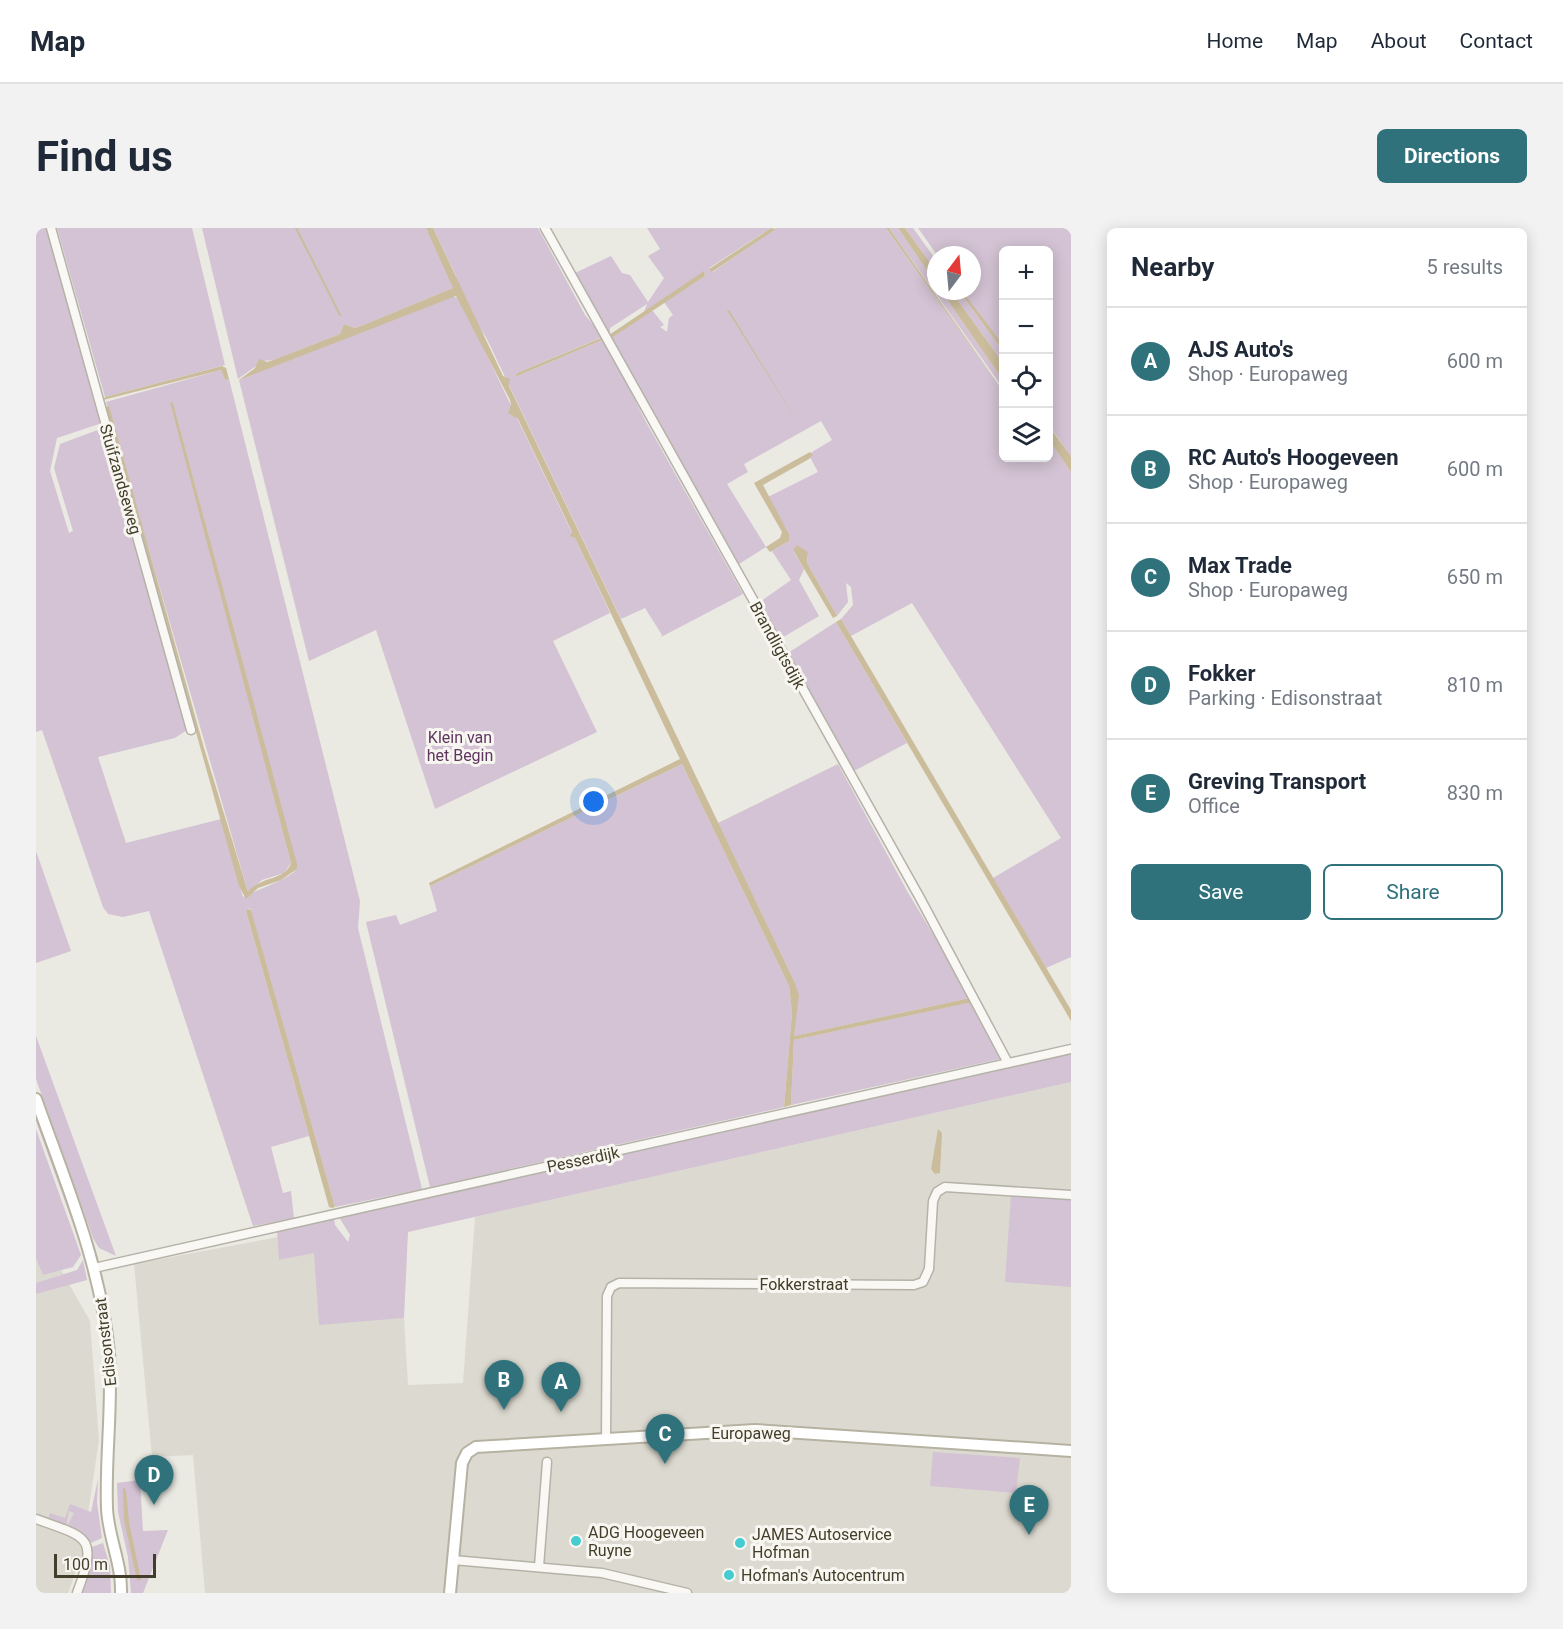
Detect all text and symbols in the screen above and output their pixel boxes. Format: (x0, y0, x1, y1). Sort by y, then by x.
text: Map (30, 25, 85, 58)
text: Home (1207, 29, 1263, 53)
text: Map (1296, 29, 1338, 53)
text: About (1371, 29, 1427, 53)
text: Contact (1460, 29, 1533, 53)
button: Directions (1377, 129, 1527, 183)
text: Find us (36, 132, 173, 181)
north arrow (927, 246, 981, 300)
map controls (999, 246, 1053, 462)
button: + (999, 246, 1053, 300)
text: Nearby (1131, 252, 1214, 282)
text: 5 results (1427, 255, 1503, 279)
button: − (999, 300, 1053, 354)
text: AJS Auto's (1188, 337, 1293, 362)
text: A (1144, 349, 1157, 373)
text: 600 m (1447, 349, 1503, 373)
button: locate (999, 354, 1053, 408)
text: Shop · Europaweg (1188, 362, 1348, 386)
button: layers (999, 408, 1053, 462)
street label: Stuifzandseweg (96, 422, 145, 536)
text: RC Auto's Hoogeveen (1188, 445, 1399, 470)
text: B (1144, 457, 1157, 481)
text: 600 m (1447, 457, 1503, 481)
text: Shop · Europaweg (1188, 470, 1348, 494)
text: Max Trade (1188, 553, 1292, 578)
text: C (1144, 565, 1157, 589)
text: 650 m (1447, 565, 1503, 589)
text: Shop · Europaweg (1188, 578, 1348, 602)
street label: Brandligtsdijk (746, 598, 810, 693)
text: Fokker (1188, 661, 1256, 686)
text: D (1144, 673, 1157, 697)
text: 810 m (1447, 673, 1503, 697)
text: Parking · Edisonstraat (1188, 686, 1382, 710)
park label: Klein van het Begin (427, 728, 493, 765)
text: Greving Transport (1188, 769, 1366, 794)
text: E (1145, 781, 1156, 805)
text: 830 m (1447, 781, 1503, 805)
your location (579, 787, 608, 816)
text: Office (1188, 794, 1240, 818)
button: Save (1131, 864, 1311, 920)
button: Share (1323, 864, 1503, 920)
street label: Pesserdijk (545, 1142, 622, 1176)
street label: Fokkerstraat (759, 1275, 849, 1294)
street label: Edisonstraat (91, 1296, 120, 1387)
pin: B (484, 1360, 524, 1410)
pin: A (542, 1362, 580, 1412)
pin: C (646, 1414, 684, 1464)
street label: Europaweg (711, 1424, 791, 1443)
pin: D (134, 1456, 174, 1505)
pin: E (1010, 1486, 1048, 1535)
place label: ADG Hoogeveen Ruyne (588, 1523, 704, 1560)
place label: JAMES Autoservice Hofman (752, 1525, 892, 1562)
marker: ADG Hoogeveen Ruyne (569, 1534, 583, 1548)
marker: JAMES Autoservice Hofman (733, 1536, 747, 1550)
scale bar (54, 1551, 156, 1578)
text: 100 m (63, 1555, 108, 1574)
place label: Hofman's Autocentrum (741, 1566, 905, 1585)
marker: Hofman's Autocentrum (722, 1568, 736, 1582)

